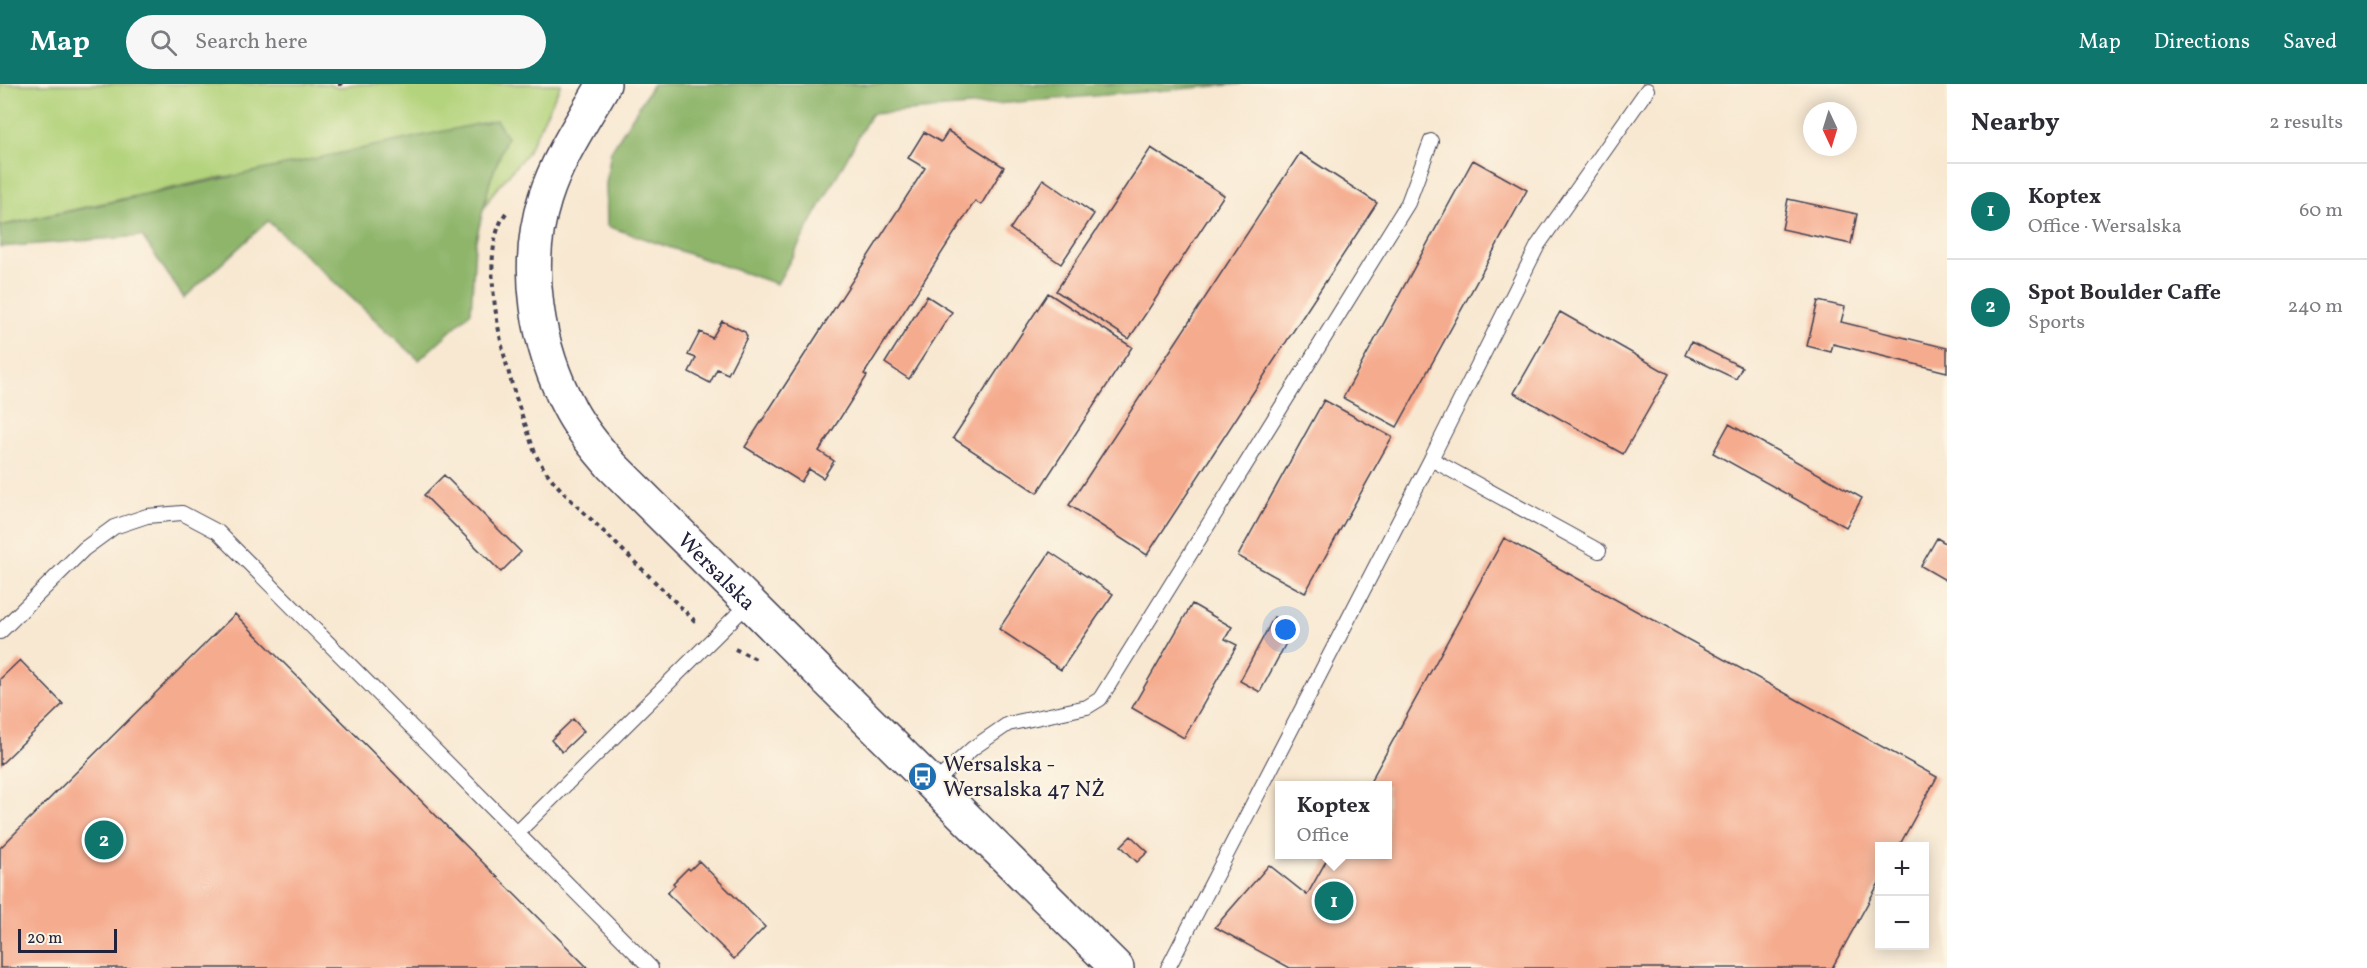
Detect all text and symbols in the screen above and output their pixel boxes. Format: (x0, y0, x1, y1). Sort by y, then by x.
search box (126, 15, 546, 69)
text: Map (30, 23, 90, 62)
icon: search (147, 26, 180, 59)
text: Search here (195, 27, 308, 58)
text: Map (2079, 28, 2121, 57)
text: Directions (2154, 28, 2250, 57)
text: Saved (2283, 28, 2337, 57)
north arrow (1803, 102, 1857, 156)
text: Nearby (1971, 105, 2060, 141)
text: 2 results (2269, 109, 2343, 137)
text: Koptex (2028, 182, 2101, 213)
text: 1 (1986, 197, 1995, 225)
text: 60 m (2299, 197, 2343, 225)
text: Office · Wersalska (2028, 213, 2182, 241)
text: Spot Boulder Caffe (2028, 278, 2221, 309)
text: 2 (1985, 293, 1996, 321)
text: 240 m (2288, 293, 2343, 321)
text: Sports (2028, 309, 2085, 337)
street label: Wersalska (669, 526, 762, 619)
your location (1271, 615, 1300, 644)
place label: Wersalska - Wersalska 47 NŻ (943, 750, 1105, 806)
bus stop icon: Wersalska - Wersalska 47 NŻ (906, 760, 938, 792)
popup (1275, 781, 1392, 859)
text: Koptex (1297, 791, 1370, 822)
pin: 2 (84, 818, 124, 862)
text: Office (1297, 822, 1349, 850)
map controls (1875, 842, 1929, 950)
button: + (1875, 842, 1929, 896)
pin: 1 (1314, 878, 1354, 924)
button: − (1875, 896, 1929, 950)
scale bar (18, 926, 117, 954)
text: 20 m (27, 928, 62, 950)

